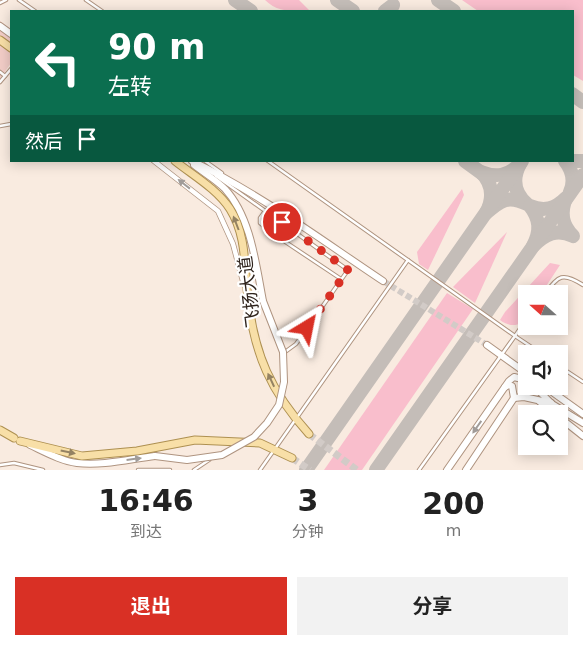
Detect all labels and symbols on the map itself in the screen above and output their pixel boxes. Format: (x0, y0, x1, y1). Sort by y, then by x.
one-way arrow (178, 178, 191, 189)
pin (261, 201, 303, 243)
one-way arrow (232, 215, 240, 230)
street label: 飞扬大道 (234, 255, 264, 329)
north arrow (518, 285, 568, 335)
position arrow (280, 301, 332, 353)
one-way arrow (266, 373, 275, 388)
one-way arrow (472, 421, 482, 434)
one-way arrow (60, 448, 75, 456)
one-way arrow (127, 455, 143, 463)

